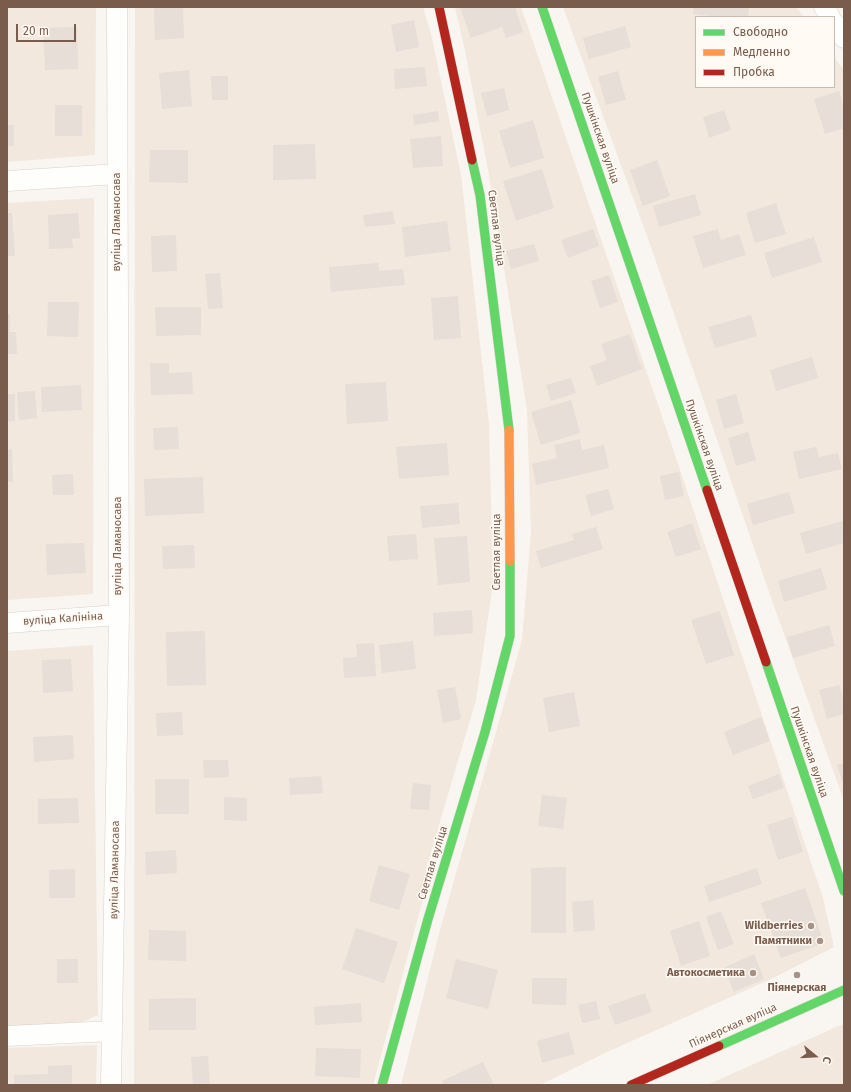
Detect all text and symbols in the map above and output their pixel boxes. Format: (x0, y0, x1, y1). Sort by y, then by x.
scale bar (18, 16, 78, 42)
legend (695, 16, 835, 88)
text: 20 m (23, 24, 49, 38)
text: Свободно (733, 25, 788, 39)
text: Медленно (733, 45, 790, 59)
text: Пробка (733, 65, 775, 79)
street label: Пушкінская вуліца (578, 91, 622, 185)
street label: вуліца Ламаносава (110, 173, 124, 271)
street label: Светлая вуліца (485, 189, 507, 267)
street label: Пушкінская вуліца (682, 398, 726, 492)
street label: вуліца Ламаносава (111, 497, 125, 595)
street label: Светлая вуліца (490, 514, 504, 590)
street label: вуліца Калініна (23, 610, 103, 628)
street label: Пушкінская вуліца (787, 705, 831, 799)
street label: вуліца Ламаносава (108, 820, 122, 920)
street label: Светлая вуліца (415, 824, 451, 902)
place label: Wildberries (745, 919, 803, 933)
marker: Wildberries (806, 921, 816, 931)
place label: Памятники (754, 934, 812, 948)
marker: Памятники (815, 936, 825, 946)
place label: Автокосметика (667, 966, 745, 980)
marker: Автокосметика (748, 968, 758, 978)
marker: Піянерская (792, 970, 802, 980)
place label: Піянерская (768, 981, 826, 995)
street label: Піянерская вуліца (687, 1001, 779, 1051)
north arrow (795, 1036, 835, 1076)
text: С (820, 1055, 834, 1065)

